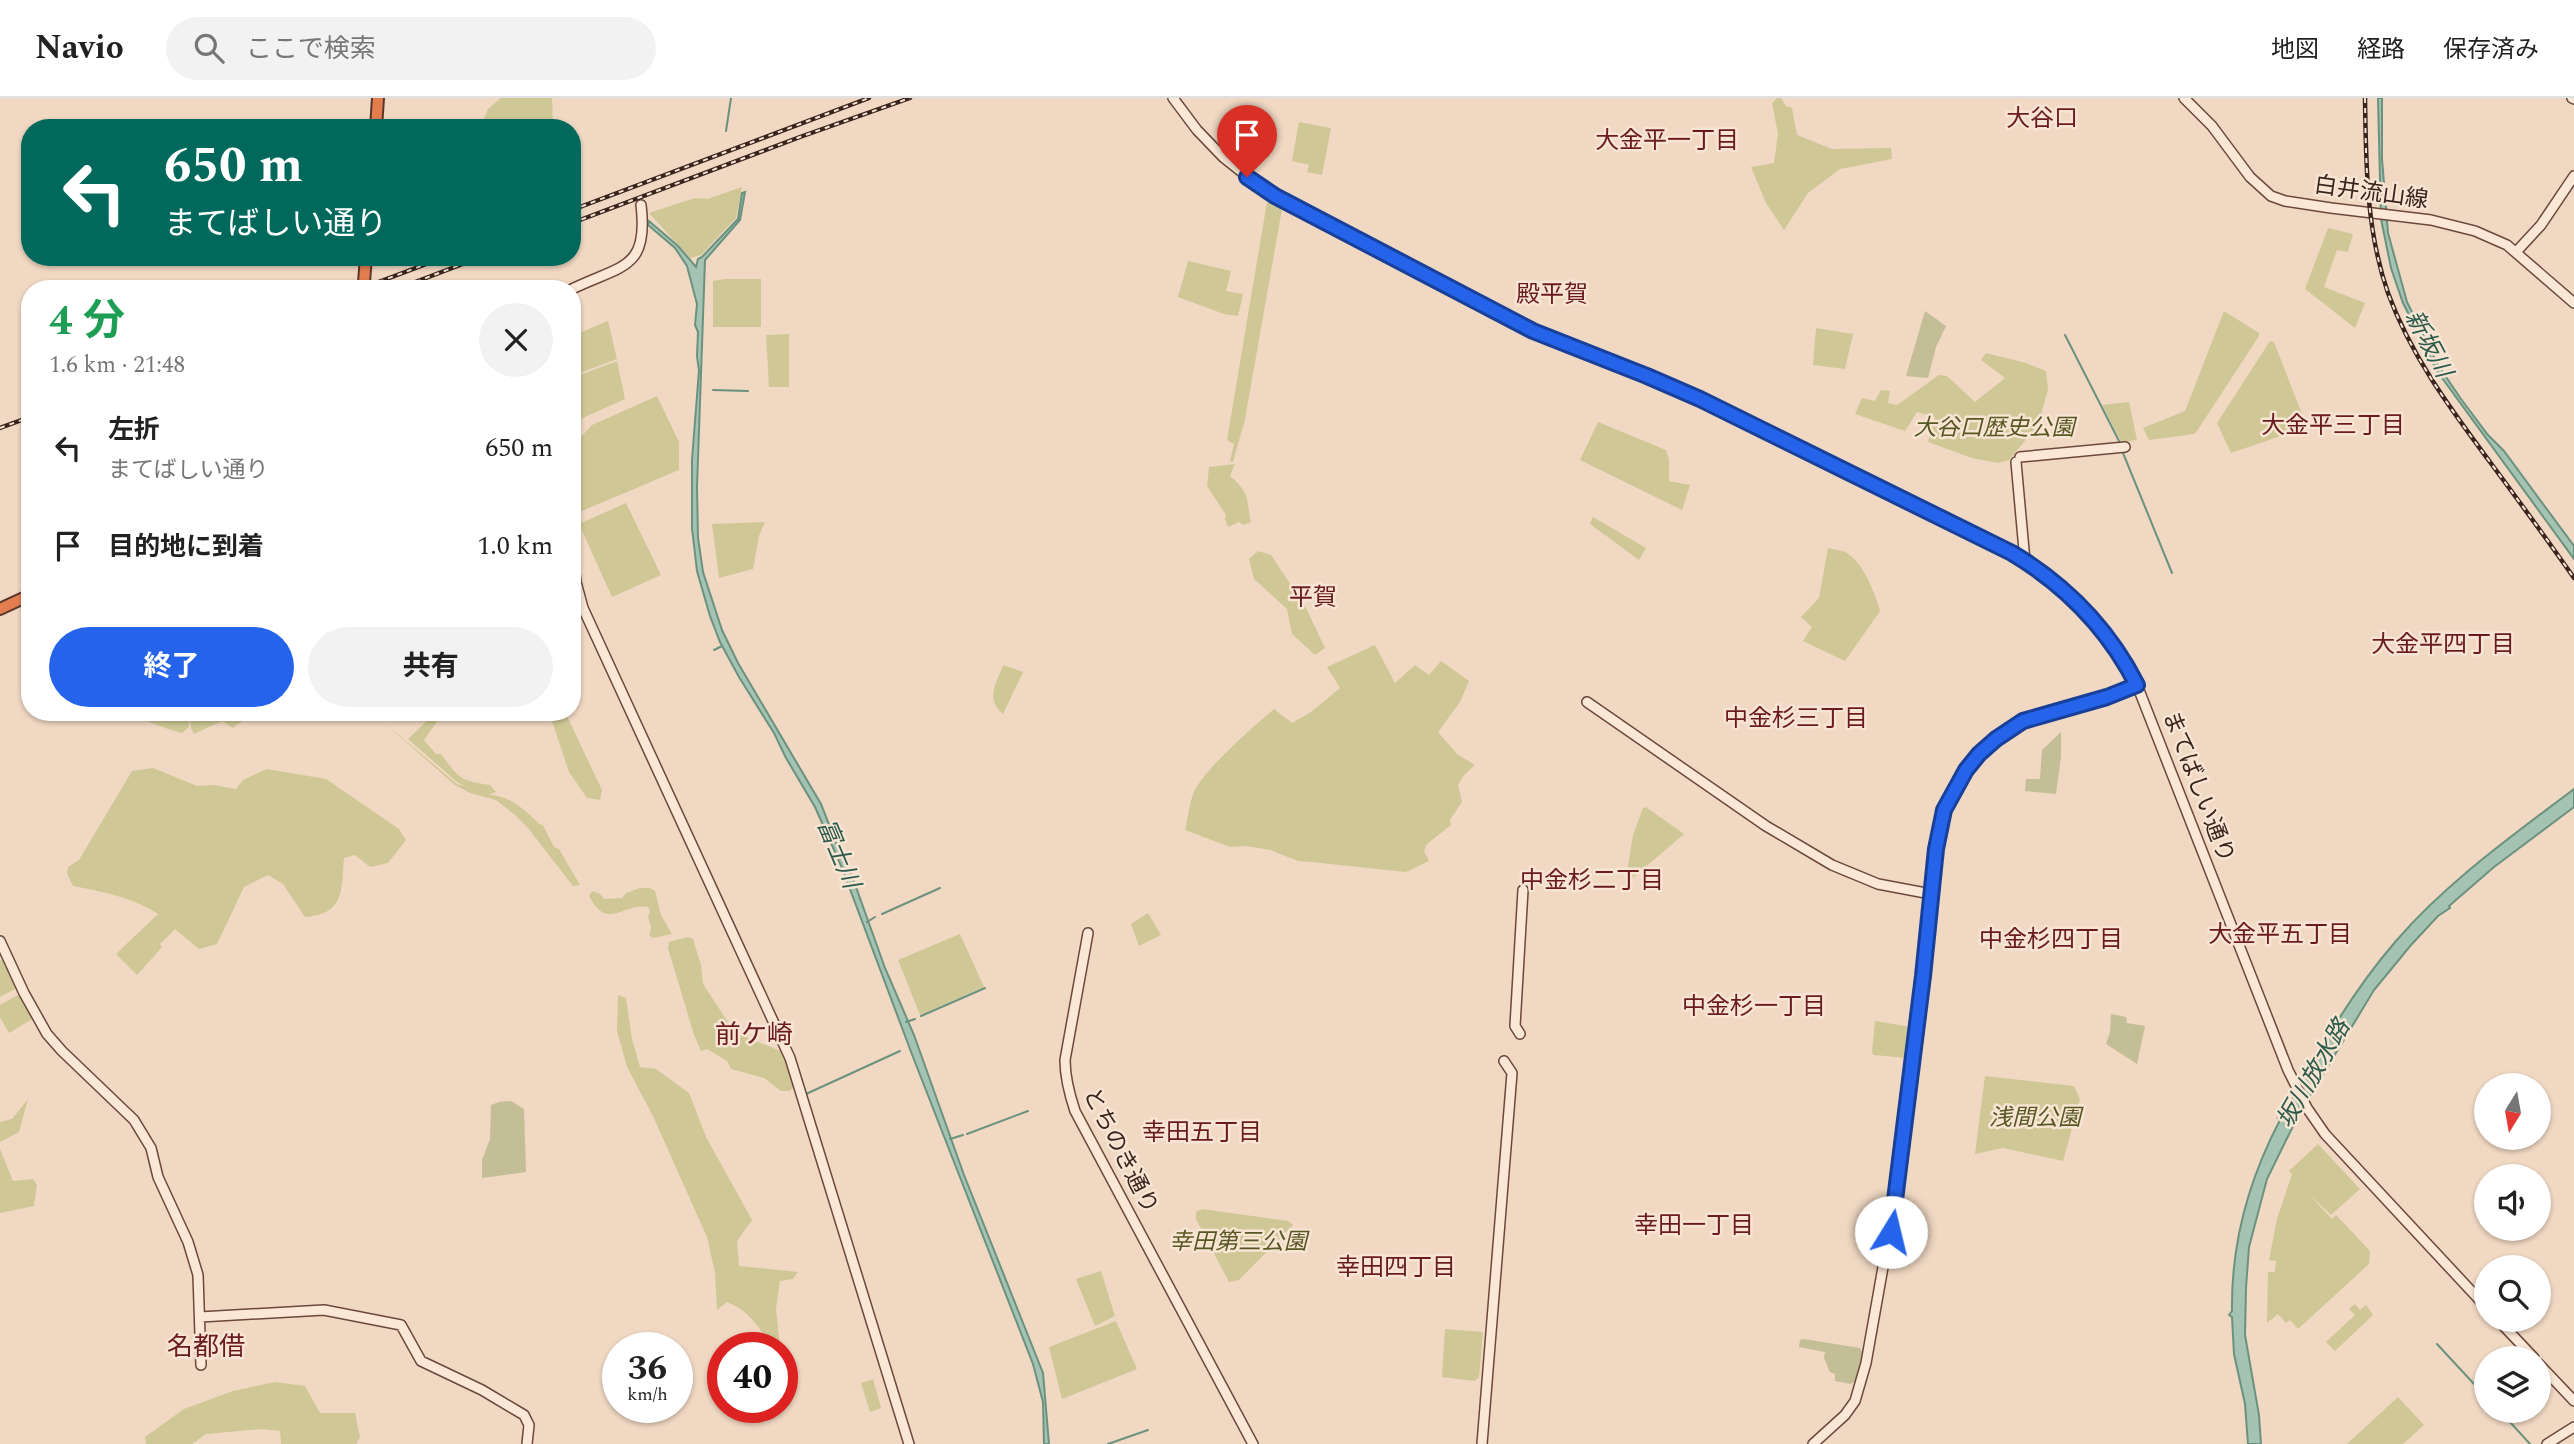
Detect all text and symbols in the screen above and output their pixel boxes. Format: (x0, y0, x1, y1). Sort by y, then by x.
search box (166, 17, 656, 80)
text: Navio (35, 23, 124, 73)
icon: search (190, 29, 228, 67)
text: ここで検索 (246, 29, 376, 69)
text: 地図 (2271, 32, 2319, 68)
text: 経路 (2357, 32, 2405, 68)
text: 保存済み (2443, 32, 2539, 68)
district label: 大谷口 (2006, 101, 2078, 137)
pin (1217, 105, 1277, 177)
icon: arrive (1228, 116, 1266, 154)
district label: 大金平一丁目 (1595, 123, 1739, 159)
text: 650 m (164, 129, 303, 204)
icon: left (49, 147, 140, 238)
street label: 白井流山線 (2312, 168, 2430, 218)
text: まてばしい通り (164, 200, 387, 249)
district label: 殿平賀 (1516, 277, 1588, 313)
text: 4 分 (49, 290, 125, 353)
button: close (479, 303, 553, 377)
water label: 新坂川 (2395, 304, 2462, 387)
text: 1.6 km · 21:48 (49, 348, 185, 383)
district label: 大金平三丁目 (2261, 408, 2405, 444)
text: 左折 (108, 410, 160, 450)
park label: 大谷口歴史公園 (1914, 411, 2078, 446)
text: 650 m (485, 428, 553, 468)
icon: left (49, 429, 87, 467)
text: まてばしい通り (108, 453, 269, 488)
text: 1.0 km (477, 526, 553, 566)
icon: arrive (49, 527, 87, 565)
text: 目的地に到着 (108, 527, 264, 567)
district label: 平賀 (1289, 580, 1337, 616)
button: 終了 (49, 627, 294, 707)
button: 共有 (308, 627, 553, 707)
district label: 大金平四丁目 (2371, 627, 2515, 663)
district label: 中金杉三丁目 (1724, 701, 1868, 737)
street label: まてばしい通り (2153, 706, 2243, 868)
water label: 富士川 (807, 814, 870, 897)
district label: 中金杉二丁目 (1520, 863, 1664, 899)
district label: 大金平五丁目 (2208, 917, 2352, 953)
district label: 中金杉四丁目 (1979, 922, 2123, 958)
district label: 中金杉一丁目 (1682, 989, 1826, 1025)
water label: 坂川放水路 (2268, 1011, 2361, 1135)
district label: 前ケ崎 (715, 1015, 793, 1055)
north arrow (2474, 1073, 2552, 1150)
map controls (2474, 1073, 2551, 1423)
street label: とちのき通り (1073, 1082, 1167, 1220)
park label: 浅間公園 (1989, 1101, 2084, 1136)
district label: 幸田五丁目 (1142, 1115, 1262, 1151)
button: sound (2474, 1164, 2551, 1241)
position arrow (1854, 1195, 1928, 1269)
district label: 幸田一丁目 (1634, 1208, 1754, 1244)
park label: 幸田第三公園 (1169, 1225, 1310, 1260)
district label: 幸田四丁目 (1336, 1250, 1456, 1286)
button: search (2474, 1255, 2551, 1332)
district label: 名都借 (167, 1327, 245, 1367)
speed limit sign: 40 (707, 1332, 798, 1423)
text: 36 (628, 1342, 667, 1395)
button: layers (2474, 1346, 2551, 1423)
text: km/h (627, 1381, 668, 1408)

